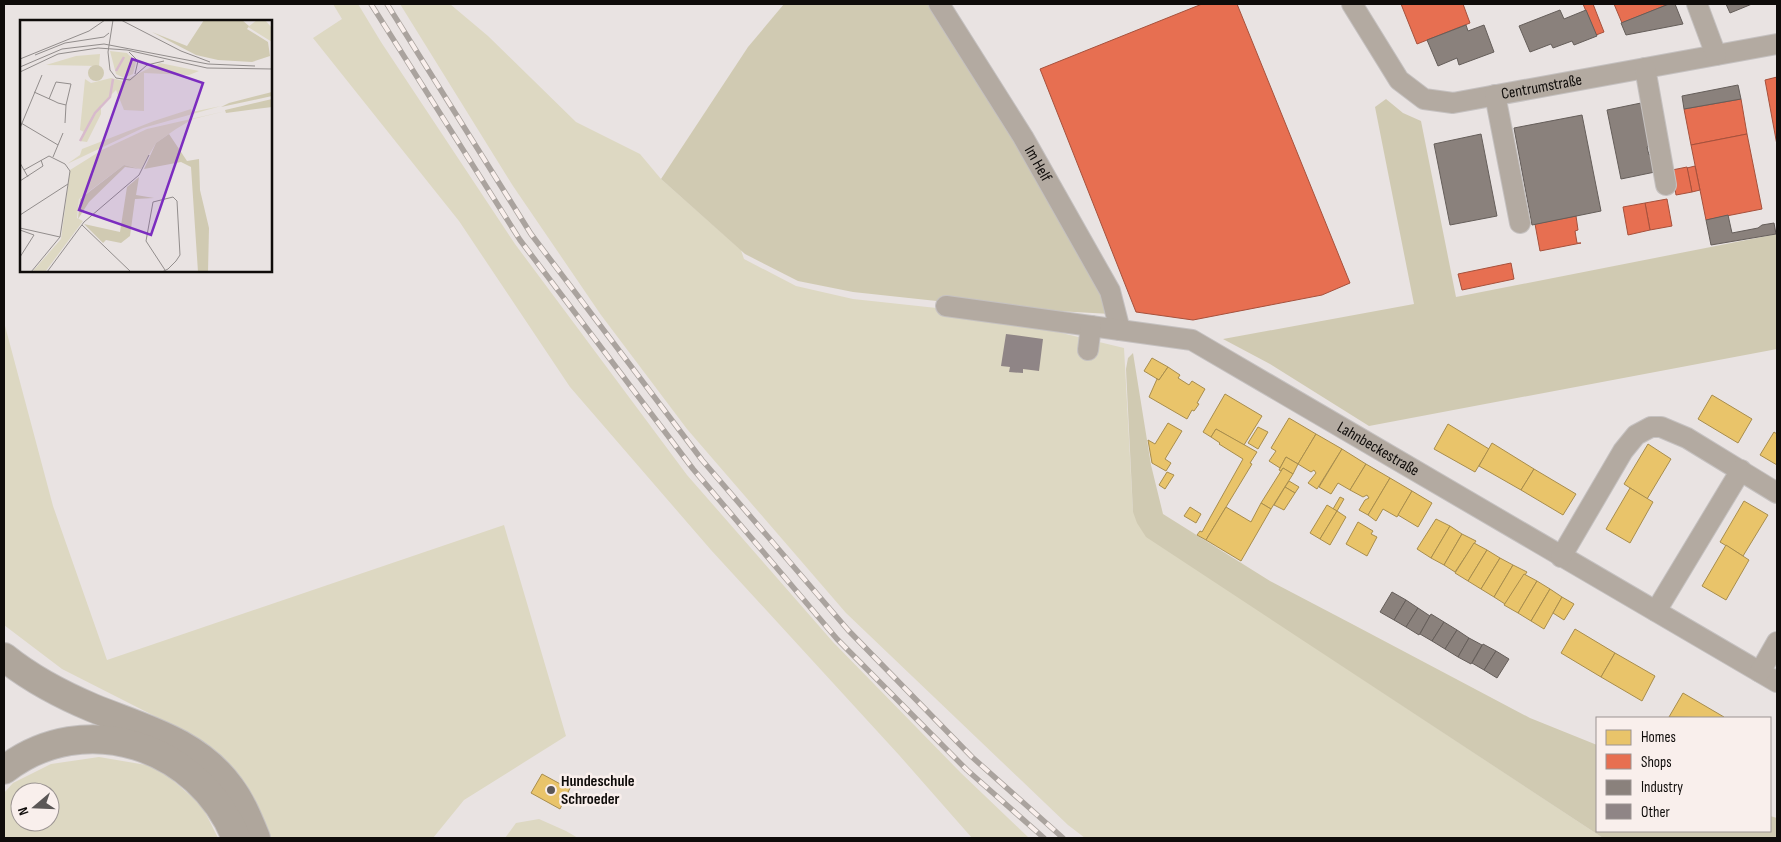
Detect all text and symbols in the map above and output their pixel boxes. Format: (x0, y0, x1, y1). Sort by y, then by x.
inset map (20, 20, 272, 272)
street label: Centrumstraße (1500, 70, 1583, 104)
street label: Im Helf (1020, 142, 1056, 185)
street label: Lahnbeckestraße (1334, 417, 1423, 480)
legend (1596, 717, 1771, 832)
text: Homes (1641, 728, 1676, 747)
text: Shops (1641, 753, 1672, 772)
place label: Hundeschule Schroeder (561, 772, 635, 809)
text: Industry (1641, 778, 1683, 797)
north arrow (10, 782, 60, 832)
marker: Hundeschule Schroeder (545, 784, 557, 796)
text: Other (1641, 803, 1670, 822)
text: N (14, 805, 32, 817)

